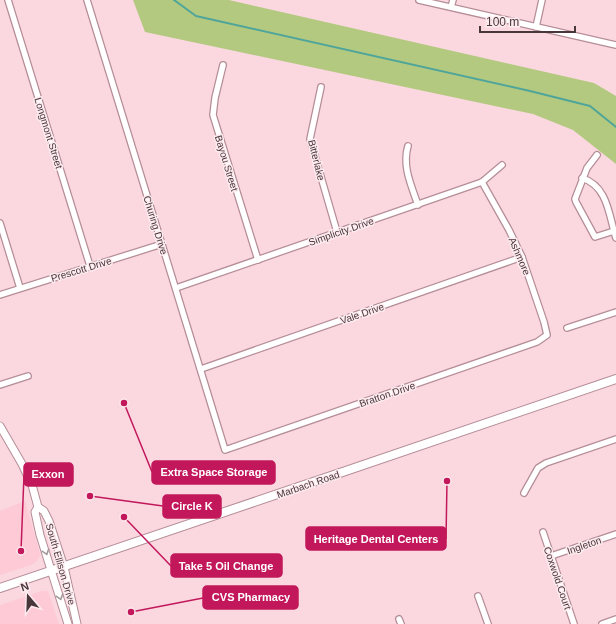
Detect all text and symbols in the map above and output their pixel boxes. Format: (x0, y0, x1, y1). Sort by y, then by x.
scale bar (480, 8, 575, 34)
text: 100 m (486, 15, 519, 29)
street label: Longmont Street (32, 96, 65, 170)
street label: Bayou Street (213, 134, 240, 193)
street label: Bitterlake (306, 139, 327, 182)
street label: Churing Drive (141, 194, 170, 256)
street label: Simplicity Drive (307, 215, 376, 248)
street label: Ashmore (507, 236, 533, 277)
street label: Prescott Drive (50, 255, 113, 284)
street label: Vale Drive (339, 301, 386, 326)
street label: Bratton Drive (358, 380, 417, 409)
callout: Extra Space Storage (152, 461, 275, 484)
callout: Exxon (24, 463, 73, 486)
text: Extra Space Storage (161, 466, 268, 478)
text: Exxon (31, 468, 65, 480)
street label: Marbach Road (275, 469, 341, 500)
callout: Circle K (163, 495, 221, 518)
text: Circle K (171, 500, 213, 512)
street label: South Ellison Drive (44, 522, 78, 607)
callout: Heritage Dental Centers (306, 527, 446, 550)
text: Heritage Dental Centers (314, 533, 438, 545)
street label: Ingleton (566, 534, 603, 556)
street label: Coxwold Court (542, 545, 573, 611)
one-way arrow (41, 548, 50, 555)
callout: Take 5 Oil Change (171, 554, 282, 577)
text: Take 5 Oil Change (179, 560, 273, 572)
north arrow (8, 576, 48, 616)
text: N (19, 580, 31, 594)
callout: CVS Pharmacy (203, 586, 298, 609)
text: CVS Pharmacy (212, 591, 291, 603)
one-way arrow (55, 594, 64, 601)

